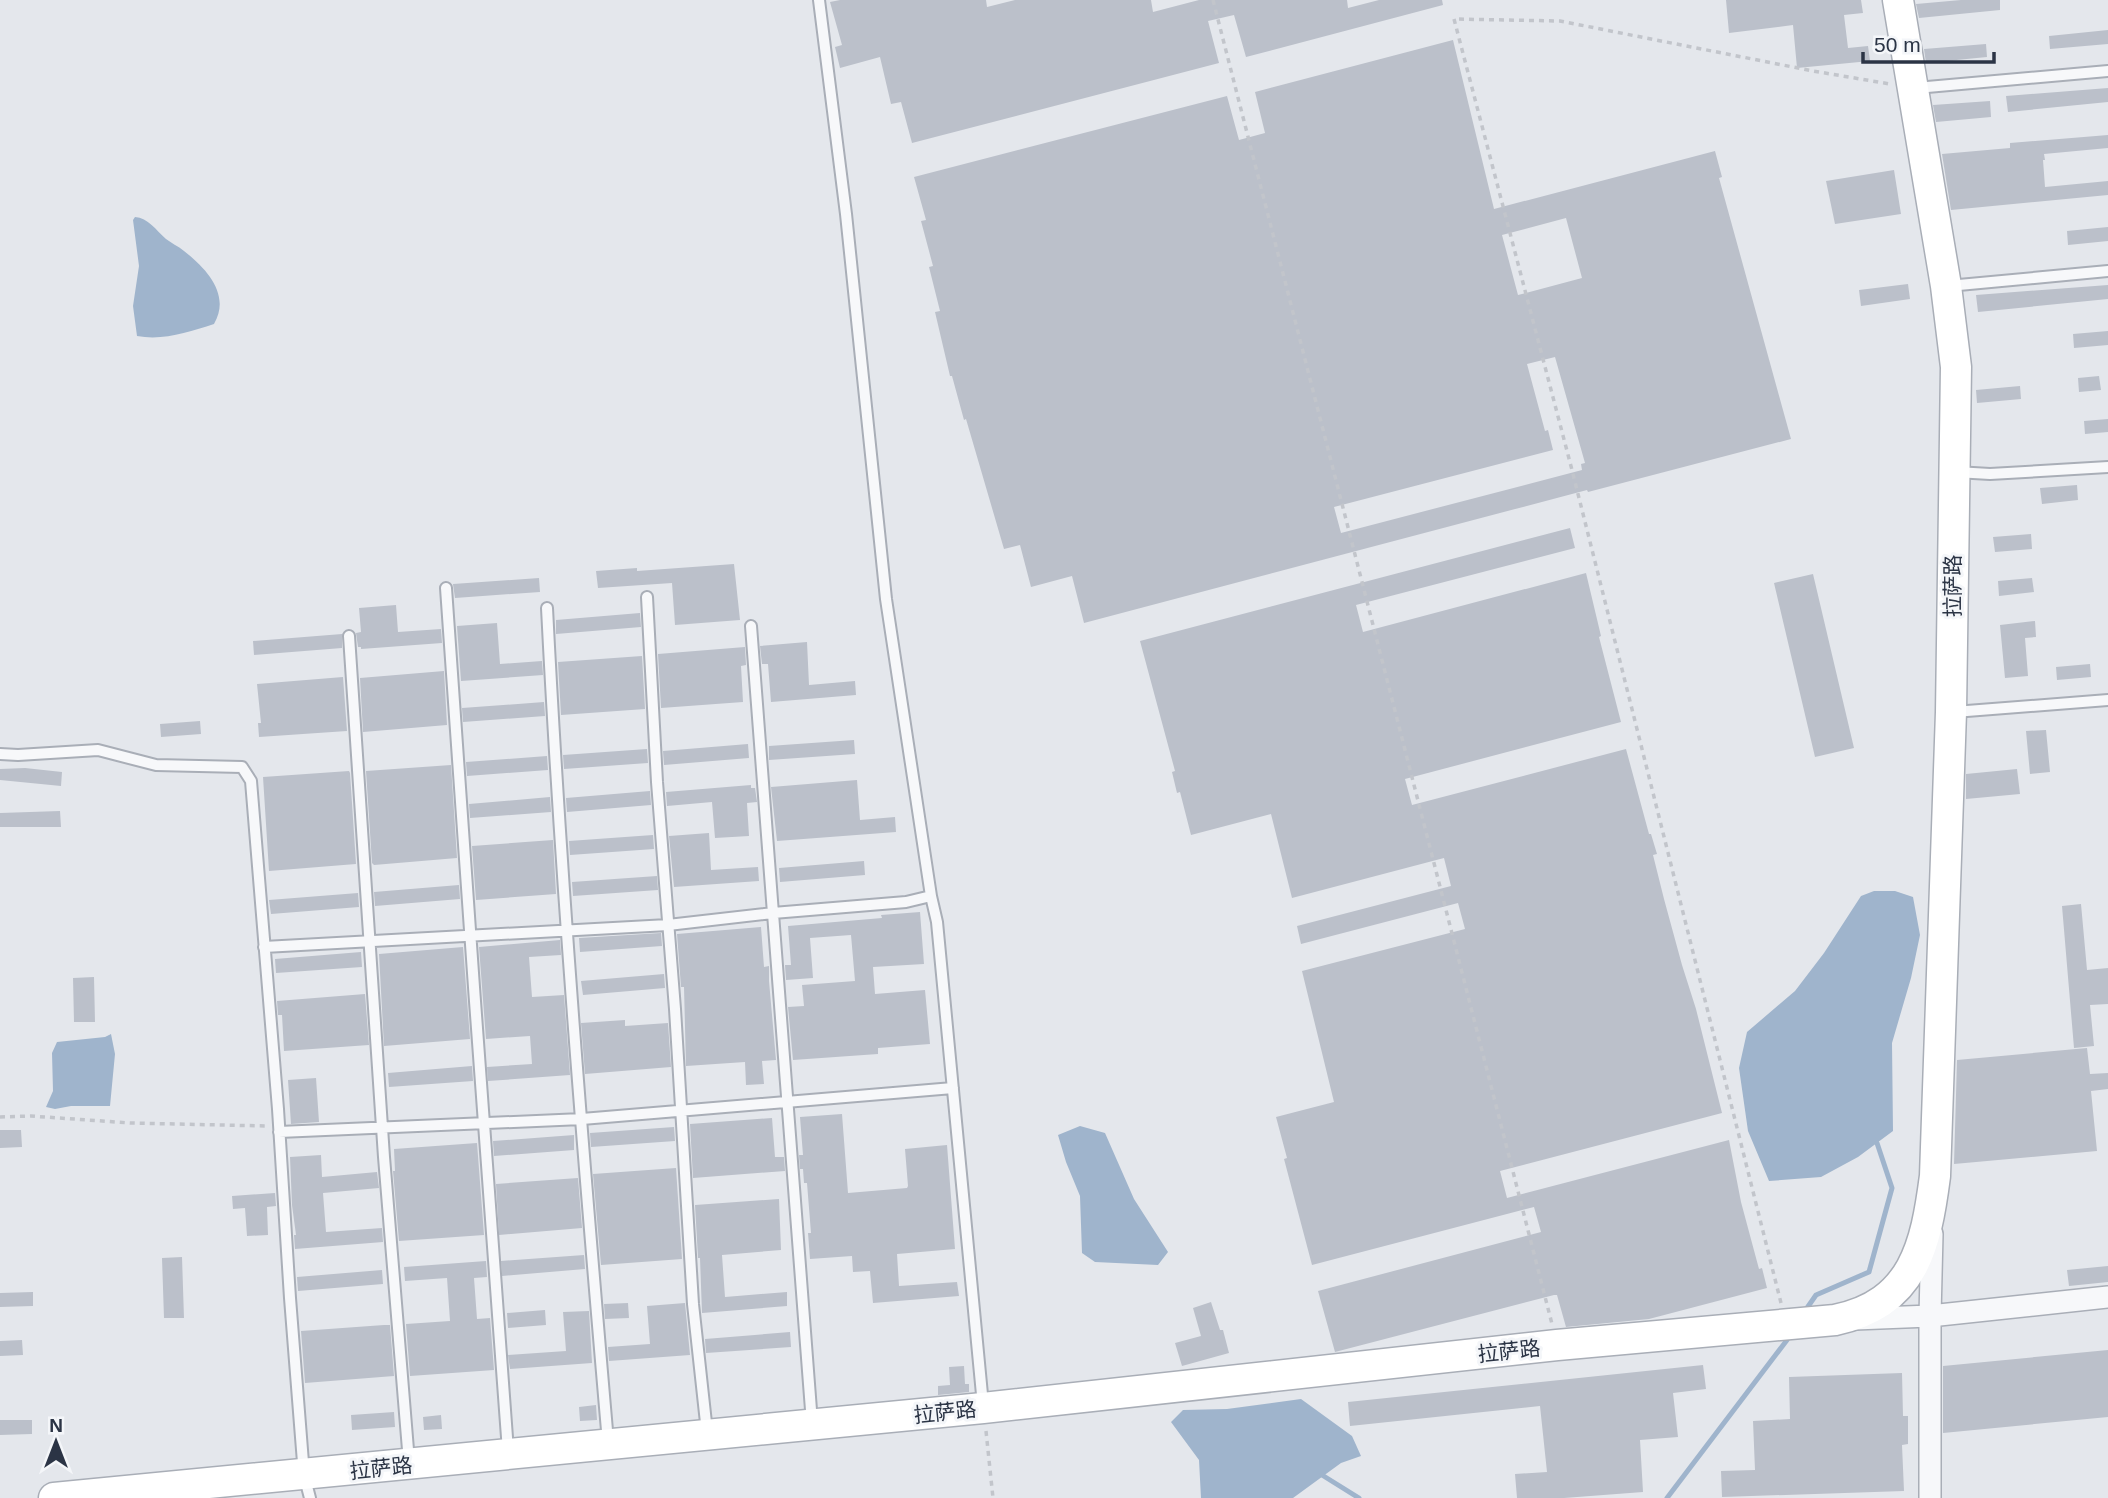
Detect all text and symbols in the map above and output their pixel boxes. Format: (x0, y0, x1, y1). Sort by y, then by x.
scale bar (1863, 21, 1994, 65)
text: 50 m (1874, 33, 1921, 56)
street label: 拉萨路 (1941, 555, 1964, 618)
street label: 拉萨路 (1476, 1336, 1542, 1366)
street label: 拉萨路 (912, 1397, 978, 1427)
north arrow (21, 1407, 91, 1477)
text: N (49, 1415, 63, 1436)
street label: 拉萨路 (348, 1453, 414, 1483)

